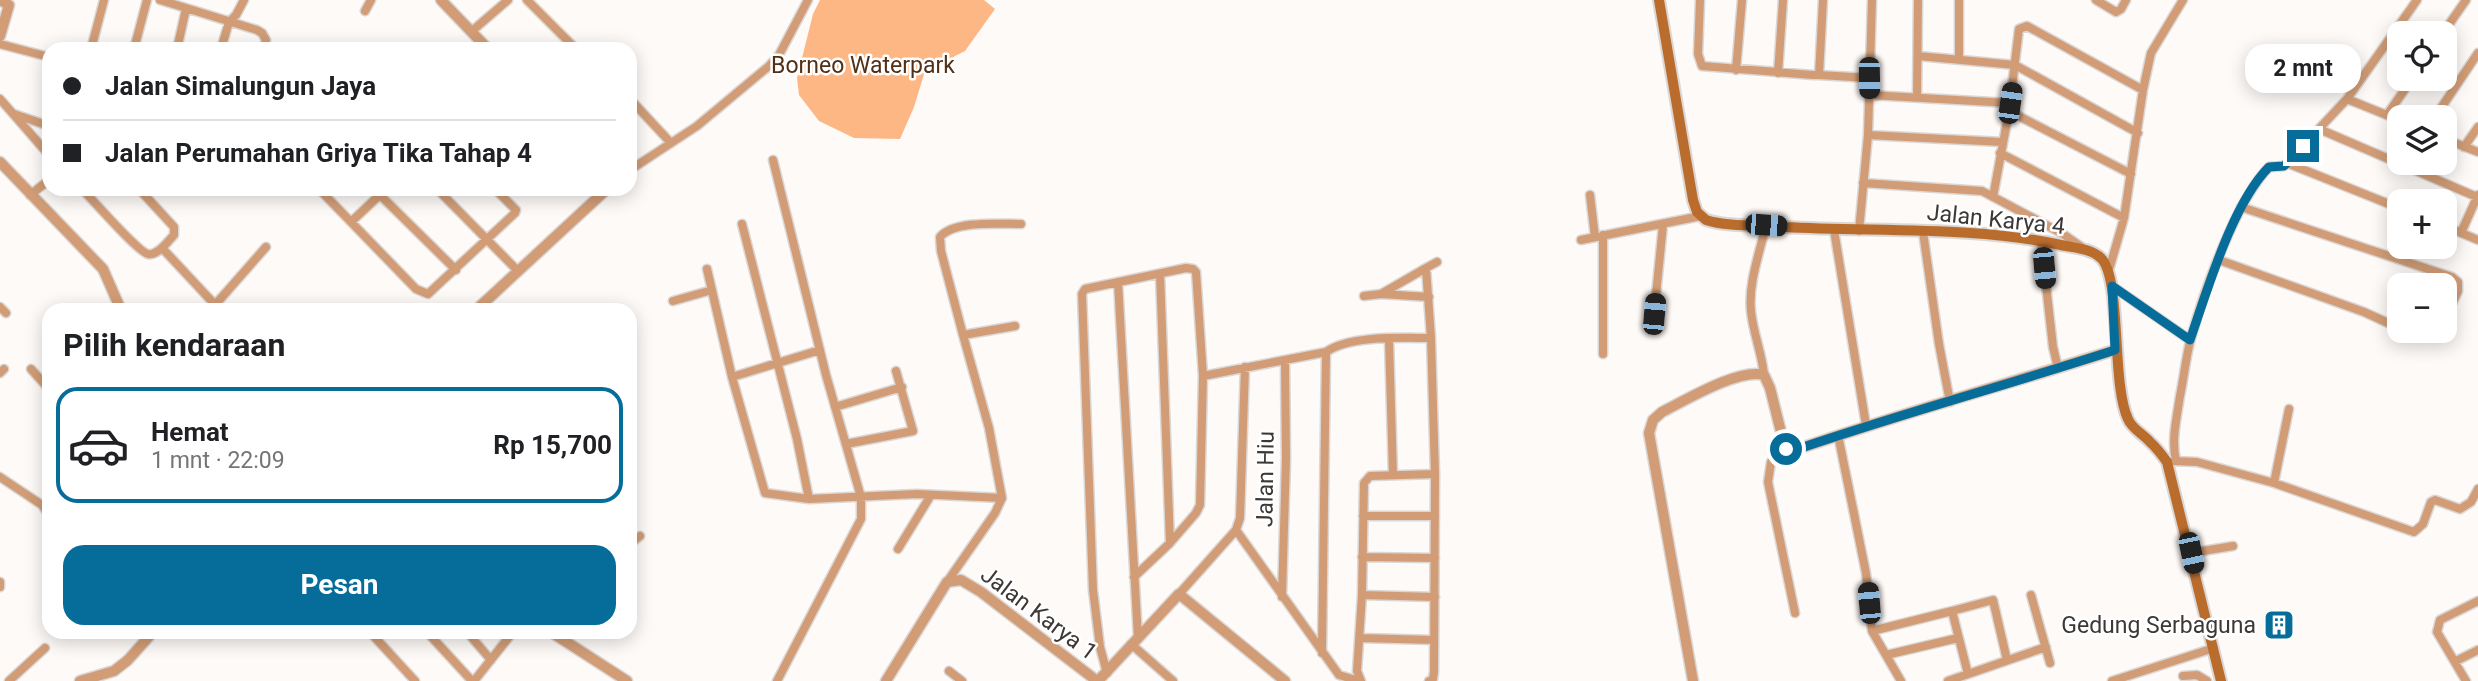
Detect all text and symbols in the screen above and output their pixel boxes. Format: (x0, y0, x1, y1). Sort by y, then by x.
map controls (2387, 21, 2457, 343)
button: locate (2387, 21, 2457, 91)
callout: 2 mnt (2245, 44, 2361, 94)
park label: Borneo Waterpark (771, 52, 955, 79)
text: 2 mnt (2273, 55, 2333, 82)
car (1859, 57, 1880, 99)
text: Jalan Simalungun Jaya (105, 71, 376, 101)
car (1997, 81, 2024, 125)
button: layers (2387, 105, 2457, 175)
route end (2287, 130, 2319, 162)
text: Jalan Perumahan Griya Tika Tahap 4 (105, 138, 532, 168)
button: + (2387, 189, 2457, 259)
street label: Jalan Karya 4 (1926, 199, 2066, 240)
car (1745, 213, 1788, 237)
car (2032, 246, 2057, 290)
button: − (2387, 273, 2457, 343)
car (1642, 292, 1667, 336)
text: Pilih kendaraan (63, 326, 285, 364)
icon: car (67, 414, 130, 477)
text: Hemat (151, 417, 229, 447)
text: Rp 15,700 (493, 430, 612, 460)
street label: Jalan Hiu (1251, 431, 1280, 527)
route start (1770, 433, 1802, 465)
text: 1 mnt · 22:09 (151, 447, 285, 474)
car (2177, 530, 2206, 576)
button: Pesan (63, 545, 616, 625)
street label: Jalan Karya 1 (975, 561, 1102, 666)
car (1857, 581, 1882, 625)
building icon: Gedung Serbaguna (2262, 608, 2296, 642)
place label: Gedung Serbaguna (2061, 612, 2256, 639)

